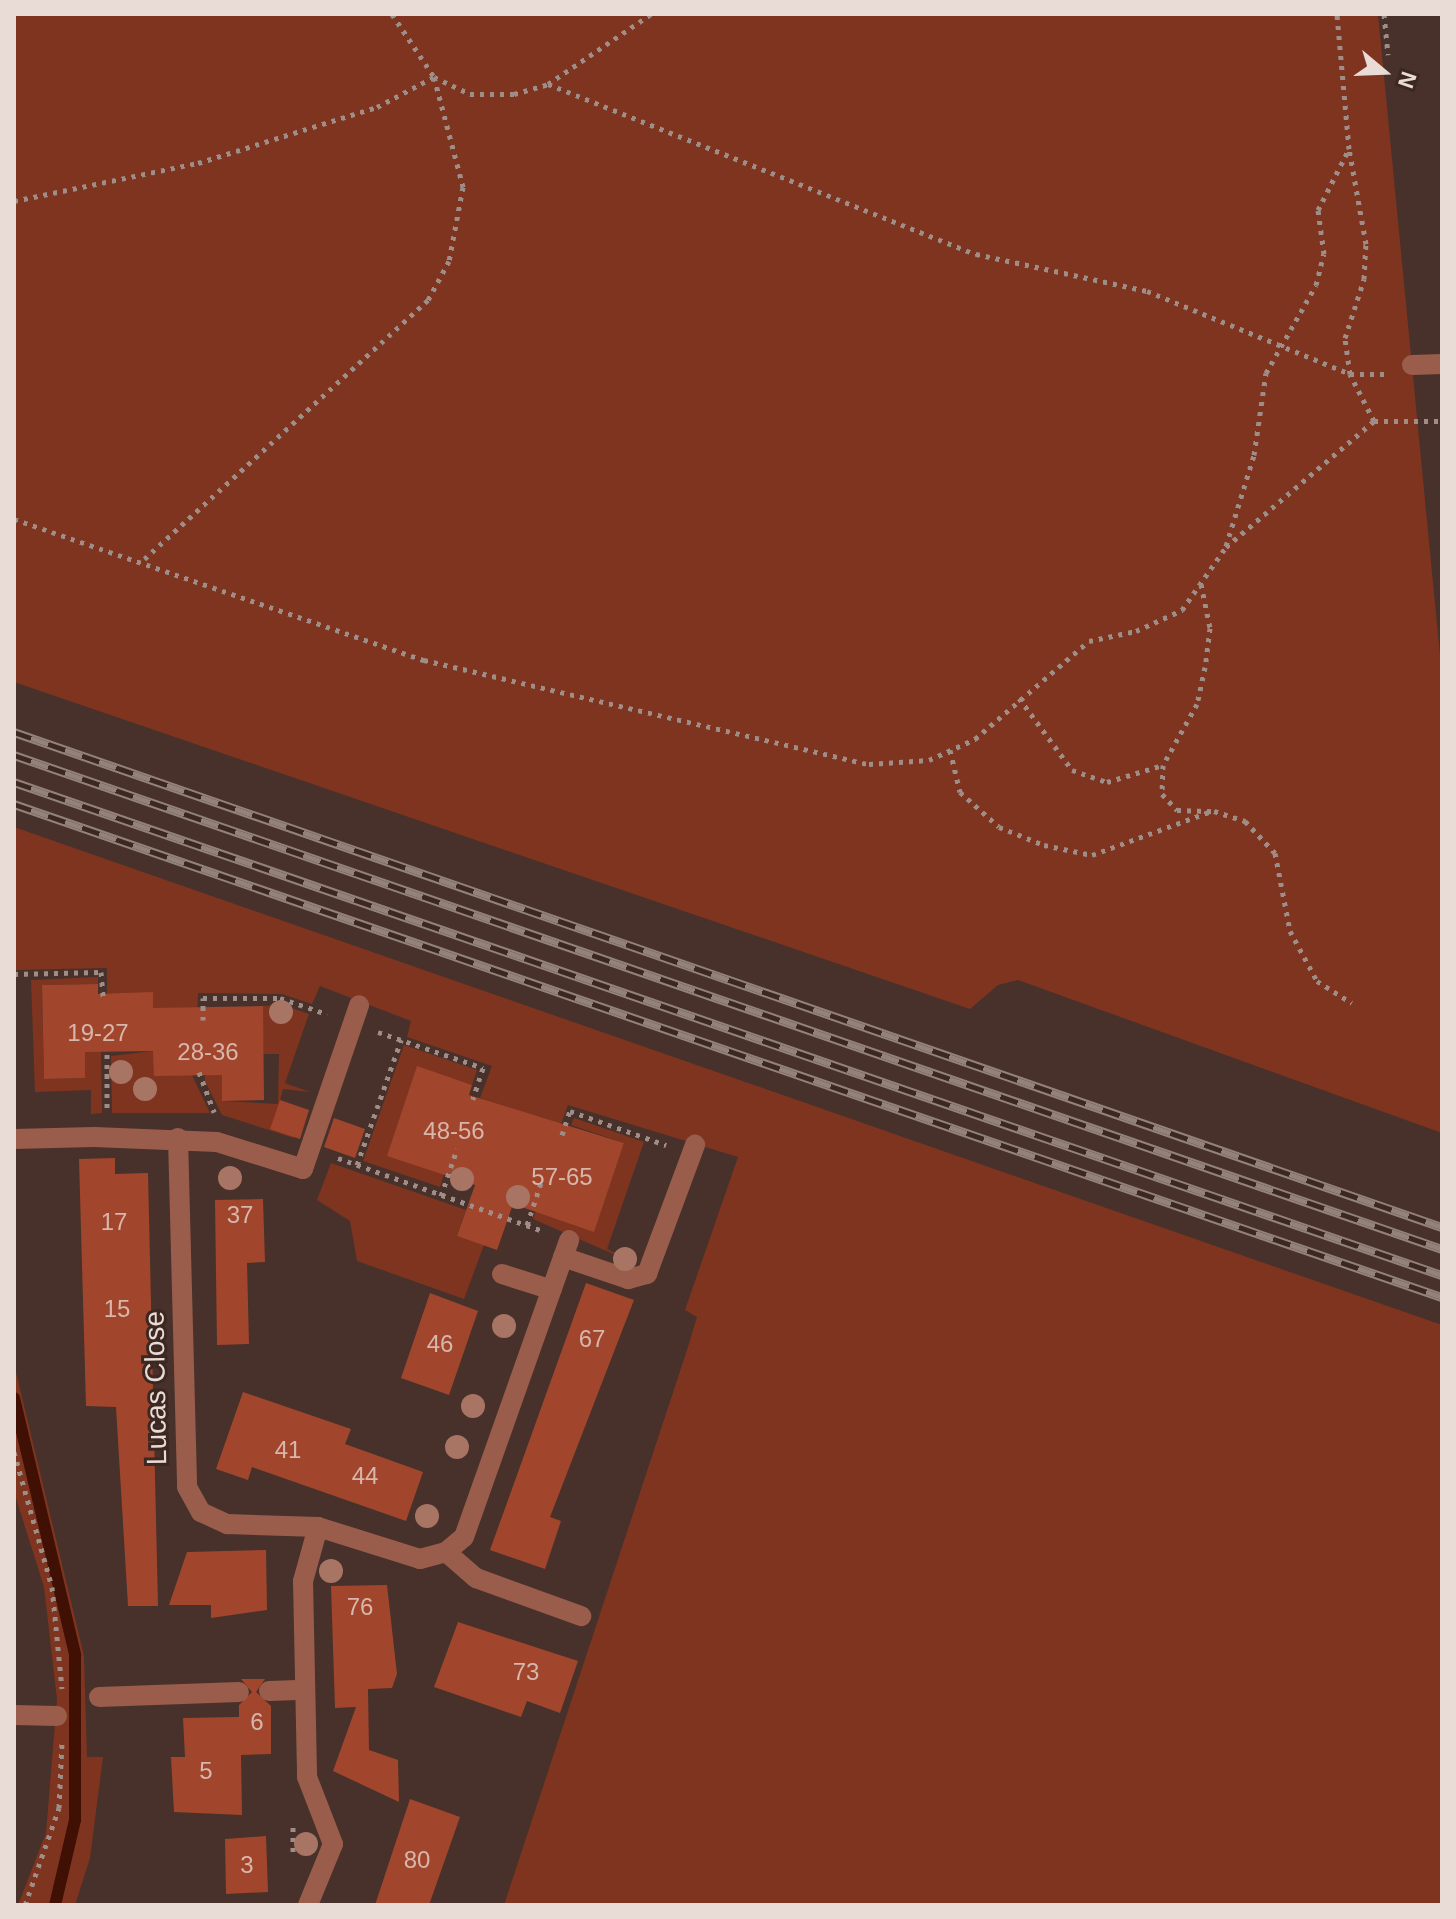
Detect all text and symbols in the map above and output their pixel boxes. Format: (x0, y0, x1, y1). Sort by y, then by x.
north arrow (1344, 32, 1424, 112)
text: N (1393, 68, 1422, 92)
house number: 19-27 (67, 1019, 129, 1047)
house number: 28-36 (177, 1038, 239, 1066)
house number: 48-56 (423, 1117, 485, 1145)
house number: 57-65 (531, 1163, 593, 1191)
house number: 37 (227, 1201, 253, 1229)
house number: 17 (101, 1208, 127, 1236)
house number: 15 (104, 1295, 130, 1323)
street label: Lucas Close (138, 1311, 174, 1465)
house number: 67 (579, 1325, 605, 1353)
house number: 46 (427, 1330, 453, 1358)
house number: 41 (275, 1436, 301, 1464)
house number: 44 (352, 1462, 378, 1490)
house number: 76 (347, 1593, 373, 1621)
house number: 73 (513, 1658, 539, 1686)
house number: 6 (250, 1708, 264, 1736)
house number: 5 (199, 1757, 213, 1785)
house number: 80 (404, 1846, 430, 1874)
house number: 3 (240, 1851, 254, 1879)

